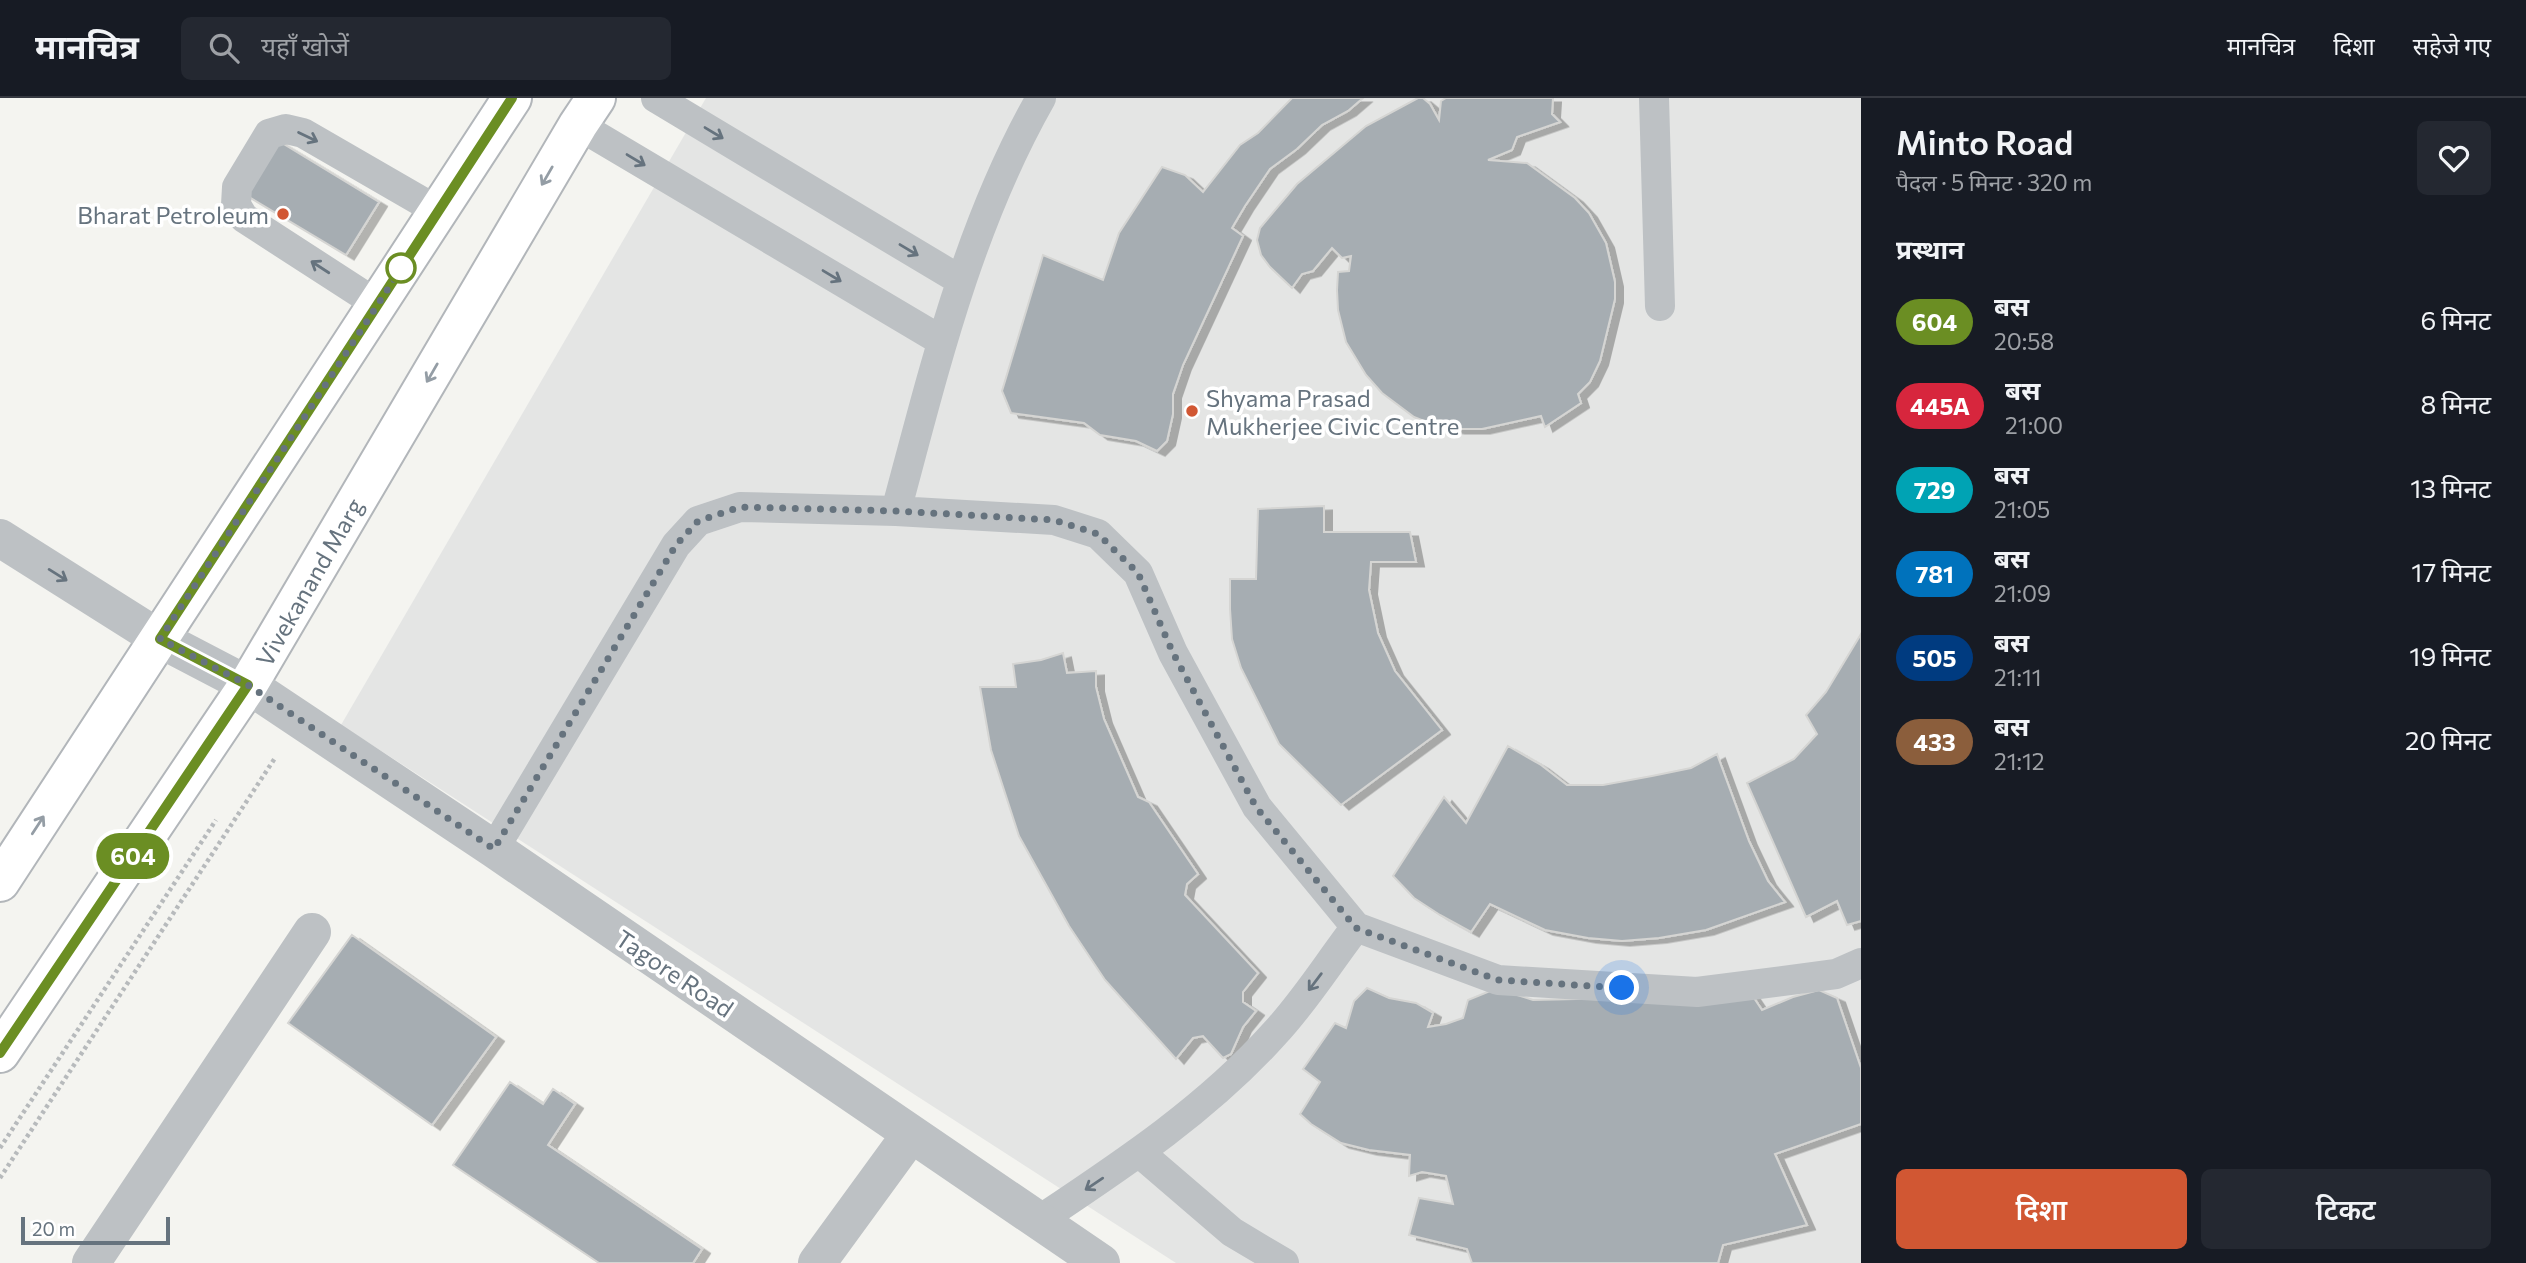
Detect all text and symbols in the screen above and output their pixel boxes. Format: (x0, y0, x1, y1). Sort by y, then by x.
search box (181, 17, 671, 80)
text: मानचित्र (35, 25, 139, 66)
icon: search (205, 29, 243, 67)
text: यहाँ खोजें (261, 30, 349, 61)
text: मानचित्र (2227, 31, 2295, 60)
text: दिशा (2333, 31, 2375, 60)
text: सहेजे गए (2413, 31, 2491, 60)
text: Minto Road (1896, 121, 2073, 162)
button: heart (2417, 121, 2491, 195)
one-way arrow (704, 126, 724, 140)
one-way arrow (297, 130, 318, 144)
one-way arrow (626, 153, 646, 167)
one-way arrow (540, 166, 554, 186)
text: पैदल · 5 मिनट · 320 m (1896, 168, 2092, 196)
place label: Bharat Petroleum (77, 200, 269, 229)
marker: Bharat Petroleum (275, 206, 291, 222)
text: प्रस्थान (1896, 233, 1964, 264)
one-way arrow (899, 243, 919, 257)
unlabelled marker (386, 253, 416, 283)
one-way arrow (311, 260, 330, 275)
one-way arrow (821, 269, 841, 283)
text: बस (1994, 290, 2029, 321)
text: 6 मिनट (2420, 304, 2491, 335)
text: 604 (1912, 307, 1957, 336)
text: 20:58 (1994, 327, 2054, 355)
one-way arrow (425, 362, 439, 382)
text: बस (2005, 374, 2040, 405)
place label: Shyama Prasad Mukherjee Civic Centre (1206, 383, 1459, 440)
text: 8 मिनट (2420, 388, 2491, 419)
text: 445A (1910, 391, 1970, 420)
marker: Shyama Prasad Mukherjee Civic Centre (1184, 403, 1200, 419)
text: 21:00 (2005, 411, 2063, 439)
text: बस (1994, 458, 2029, 489)
text: 13 मिनट (2410, 472, 2491, 503)
text: 729 (1914, 475, 1955, 504)
street label: Vivekanand Marg (249, 493, 369, 671)
text: 21:05 (1994, 495, 2050, 523)
text: बस (1994, 542, 2029, 573)
text: 17 मिनट (2411, 556, 2491, 587)
text: 781 (1915, 559, 1954, 588)
one-way arrow (47, 568, 67, 582)
text: 21:09 (1994, 579, 2051, 607)
text: बस (1994, 626, 2029, 657)
text: 19 मिनट (2409, 640, 2491, 671)
text: 505 (1913, 643, 1956, 672)
text: 21:11 (1994, 663, 2042, 691)
text: बस (1994, 710, 2029, 741)
text: 20 मिनट (2405, 724, 2491, 755)
text: 433 (1913, 727, 1956, 756)
text: 21:12 (1994, 747, 2045, 775)
one-way arrow (31, 815, 45, 835)
line badge: 604 (93, 833, 173, 879)
text: 604 (110, 841, 156, 870)
street label: Tagore Road (611, 923, 739, 1023)
your location (1604, 970, 1639, 1005)
one-way arrow (1307, 972, 1322, 991)
button: दिशा (1896, 1169, 2187, 1249)
button: टिकट (2201, 1169, 2491, 1249)
one-way arrow (1085, 1177, 1104, 1191)
scale bar (21, 1214, 170, 1246)
text: 20 m (32, 1217, 75, 1240)

